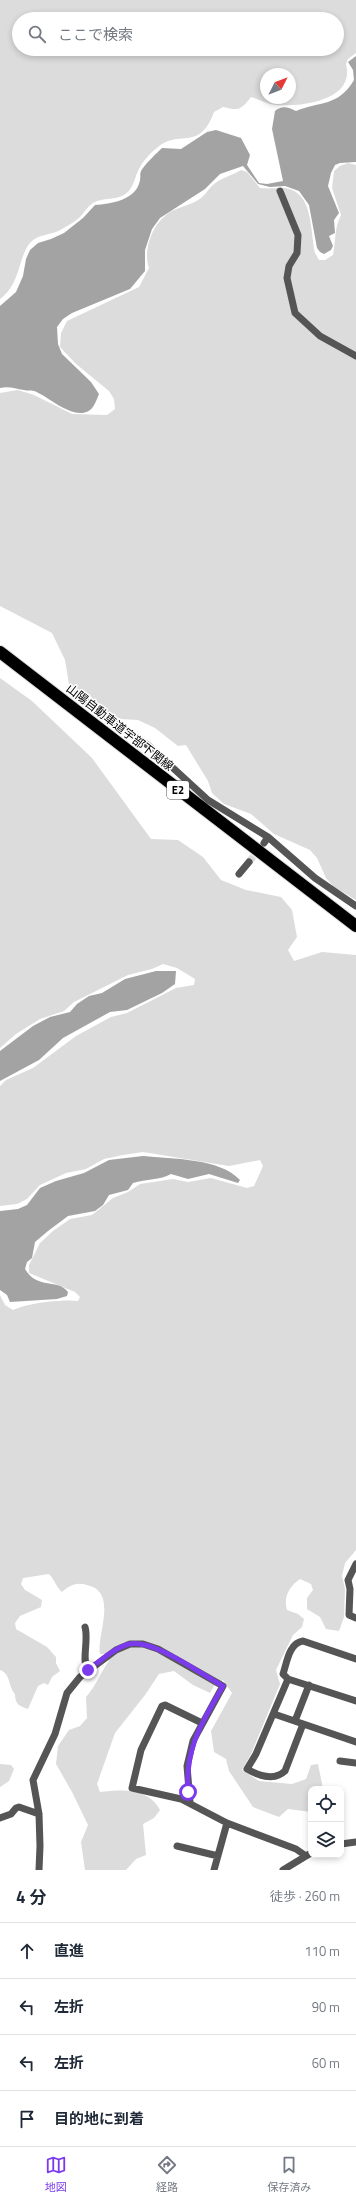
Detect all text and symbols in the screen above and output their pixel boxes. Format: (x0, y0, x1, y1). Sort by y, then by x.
search box (12, 12, 344, 56)
icon: search (26, 23, 48, 45)
text: ここで検索 (58, 23, 133, 46)
north arrow (260, 68, 296, 104)
street label: 山陽自動車道宇部下関線 (62, 679, 178, 775)
road number: E2 (167, 781, 189, 799)
route end (79, 1661, 97, 1679)
route start (179, 1783, 197, 1801)
map controls (308, 1786, 344, 1858)
button: locate (308, 1786, 344, 1822)
button: layers (308, 1822, 344, 1858)
text: 4 分 (16, 1884, 46, 1910)
text: 徒歩 · 260 m (270, 1886, 340, 1906)
text: 直進 (54, 1939, 84, 1962)
icon: ahead (16, 1940, 38, 1962)
text: 110 m (304, 1941, 340, 1961)
text: 左折 (54, 1995, 84, 2018)
icon: left (16, 1996, 38, 2018)
text: 90 m (312, 1997, 340, 2017)
text: 左折 (54, 2051, 84, 2074)
icon: left (16, 2052, 38, 2074)
text: 60 m (312, 2053, 340, 2073)
text: 目的地に到着 (54, 2107, 144, 2130)
icon: arrive (16, 2108, 38, 2130)
tab: 地図 (45, 2154, 67, 2195)
tab: 経路 (156, 2154, 178, 2195)
tab: 保存済み (267, 2154, 311, 2195)

